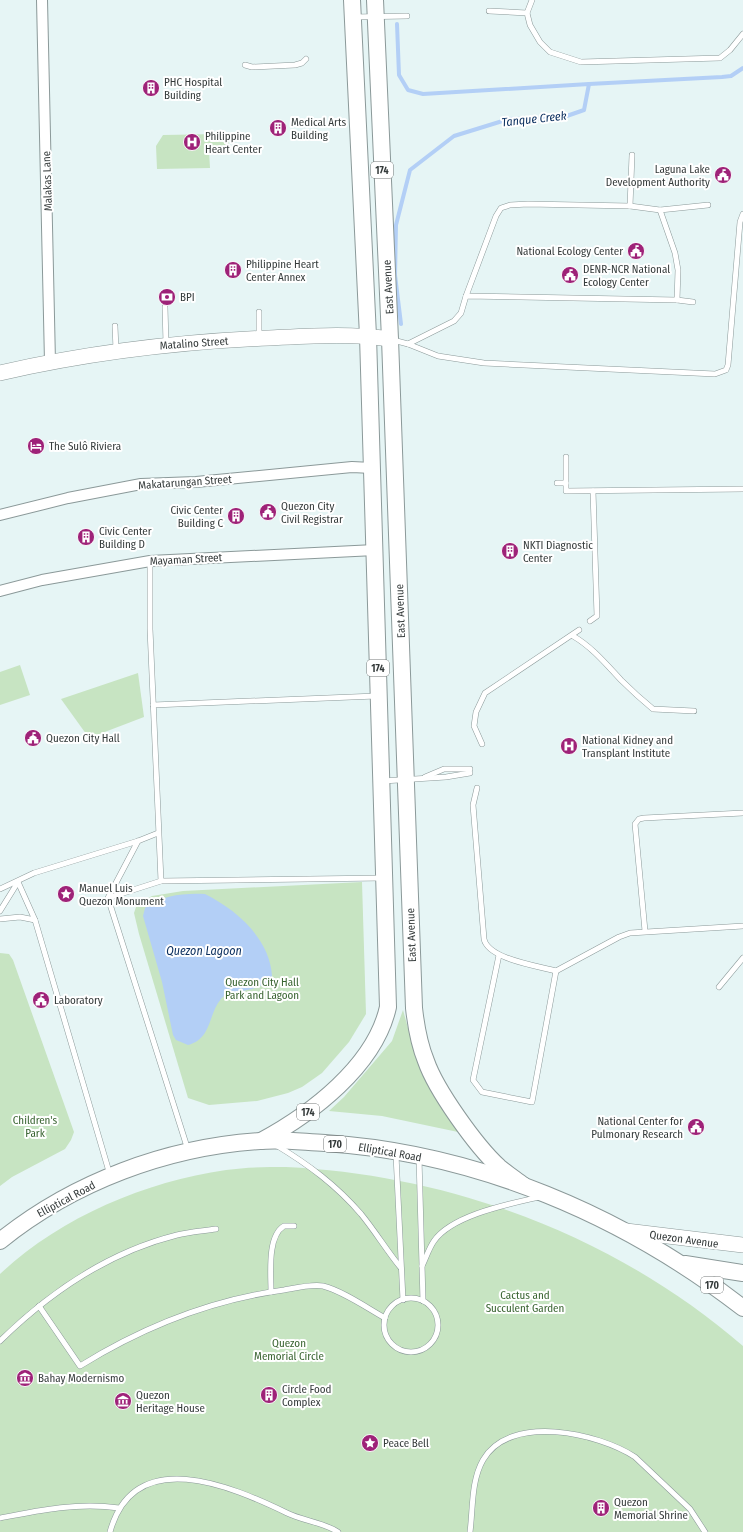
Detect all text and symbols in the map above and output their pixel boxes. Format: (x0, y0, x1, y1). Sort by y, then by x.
place label: PHC Hospital Building (164, 76, 222, 102)
building icon: PHC Hospital Building (141, 78, 161, 98)
water label: Tanque Creek (501, 109, 567, 129)
place label: Medical Arts Building (291, 116, 347, 142)
building icon: Medical Arts Building (268, 118, 288, 138)
place label: Philippine Heart Center (205, 130, 262, 156)
hospital icon: Philippine Heart Center (182, 132, 202, 152)
street label: Malakas Lane (40, 151, 55, 211)
road number: 174 (371, 162, 393, 178)
place label: Laguna Lake Development Authority (606, 163, 710, 189)
public building icon: Laguna Lake Development Authority (713, 165, 733, 185)
public building icon: National Ecology Center (626, 241, 646, 261)
place label: National Ecology Center (516, 245, 623, 258)
place label: Philippine Heart Center Annex (246, 258, 319, 284)
building icon: Philippine Heart Center Annex (223, 260, 243, 280)
street label: East Avenue (381, 260, 396, 314)
place label: DENR-NCR National Ecology Center (583, 263, 670, 289)
public building icon: DENR-NCR National Ecology Center (560, 265, 580, 285)
bank icon: BPI (157, 287, 177, 307)
place label: BPI (180, 291, 195, 304)
street label: Matalino Street (159, 335, 229, 352)
hotel icon: The Sulô Riviera (26, 436, 46, 456)
place label: The Sulô Riviera (49, 440, 121, 453)
street label: Makatarungan Street (138, 473, 233, 492)
place label: Quezon City Civil Registrar (281, 500, 343, 526)
public building icon: Quezon City Civil Registrar (258, 502, 278, 522)
place label: Civic Center Building C (170, 504, 223, 530)
building icon: Civic Center Building C (226, 506, 246, 526)
place label: Civic Center Building D (99, 525, 152, 551)
building icon: Civic Center Building D (76, 527, 96, 547)
place label: NKTI Diagnostic Center (523, 539, 593, 565)
building icon: NKTI Diagnostic Center (500, 541, 520, 561)
street label: Mayaman Street (150, 551, 223, 568)
street label: East Avenue (393, 584, 408, 638)
road number: 174 (367, 660, 389, 676)
public building icon: Quezon City Hall (23, 728, 43, 748)
place label: Quezon City Hall (46, 732, 120, 745)
place label: National Kidney and Transplant Institute (582, 734, 673, 760)
hospital icon: National Kidney and Transplant Institute (559, 736, 579, 756)
place label: Manuel Luis Quezon Monument (79, 882, 164, 908)
place icon: Manuel Luis Quezon Monument (56, 884, 76, 904)
street label: East Avenue (404, 908, 419, 962)
water label: Quezon Lagoon (166, 944, 242, 958)
park label: Quezon City Hall Park and Lagoon (225, 976, 299, 1002)
public building icon: Laboratory (31, 990, 51, 1010)
place label: Laboratory (54, 994, 103, 1007)
road number: 174 (297, 1104, 319, 1120)
park label: Children's Park (13, 1114, 57, 1140)
place label: National Center for Pulmonary Research (591, 1115, 683, 1141)
public building icon: National Center for Pulmonary Research (686, 1117, 706, 1137)
road number: 170 (324, 1136, 346, 1152)
street label: Elliptical Road (357, 1141, 423, 1164)
street label: Elliptical Road (35, 1179, 98, 1220)
street label: Quezon Avenue (649, 1228, 719, 1251)
road number: 170 (701, 1277, 723, 1293)
park label: Cactus and Succulent Garden (486, 1289, 564, 1315)
park label: Quezon Memorial Circle (254, 1337, 324, 1363)
museum icon: Bahay Modernismo (15, 1368, 35, 1388)
place label: Bahay Modernismo (38, 1372, 124, 1385)
place label: Circle Food Complex (282, 1383, 331, 1409)
building icon: Circle Food Complex (259, 1385, 279, 1405)
place label: Quezon Heritage House (136, 1389, 205, 1415)
museum icon: Quezon Heritage House (113, 1391, 133, 1411)
place icon: Peace Bell (360, 1433, 380, 1453)
place label: Peace Bell (383, 1437, 429, 1450)
place label: Quezon Memorial Shrine (614, 1496, 688, 1522)
building icon: Quezon Memorial Shrine (591, 1498, 611, 1518)

